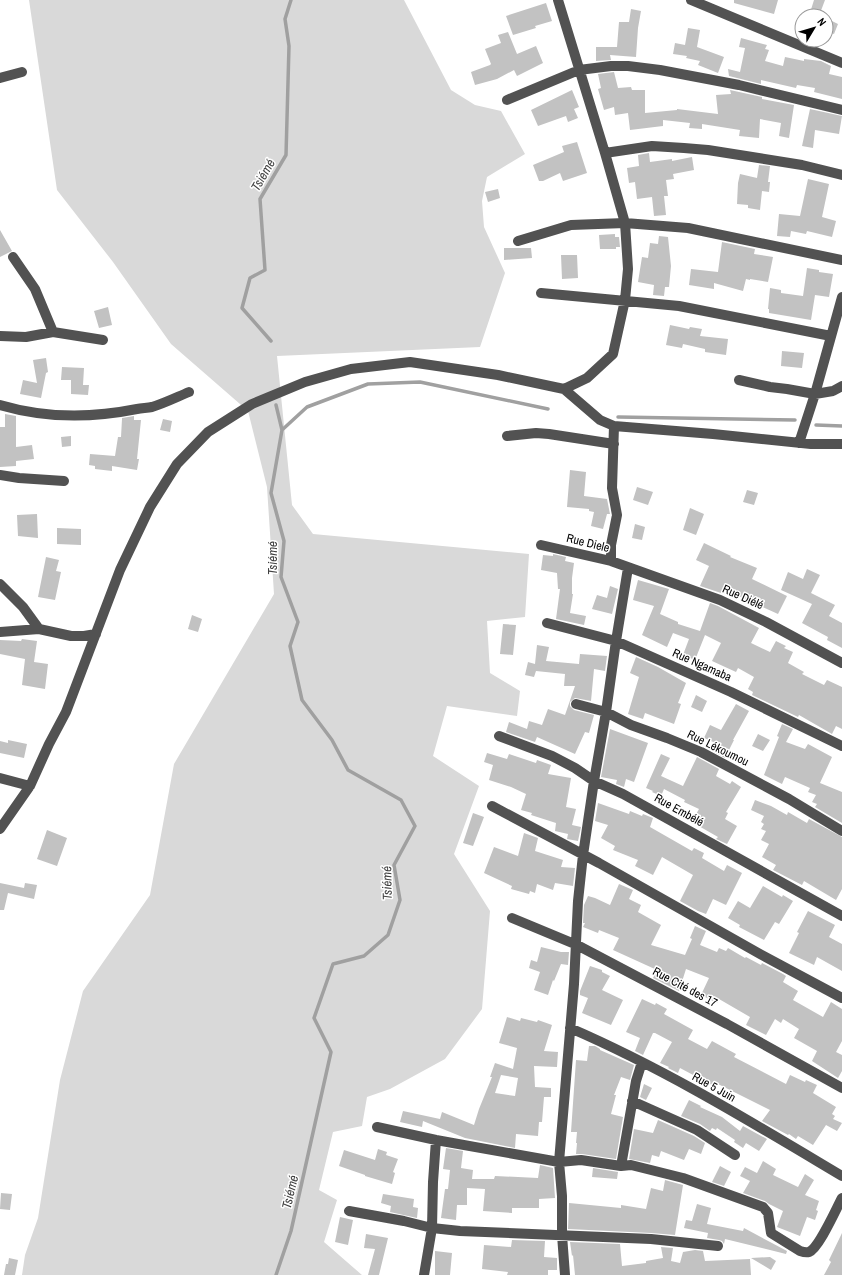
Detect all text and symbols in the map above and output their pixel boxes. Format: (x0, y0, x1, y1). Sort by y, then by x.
north arrow (794, 8, 834, 48)
text: N (814, 15, 829, 29)
water label: Tsiémé (247, 156, 279, 194)
street label: Rue Diele (565, 530, 611, 556)
water label: Tsiémé (264, 541, 281, 575)
street label: Rue Diélé (720, 581, 766, 613)
street label: Rue Ngamaba (670, 645, 735, 685)
street label: Rue Lékoumou (685, 726, 751, 770)
street label: Rue Embélé (651, 790, 707, 830)
water label: Tsiémé (378, 866, 396, 900)
street label: Rue Cité des 17 (650, 963, 721, 1011)
street label: Rue 5 Juin (689, 1068, 739, 1106)
water label: Tsiémé (278, 1173, 302, 1211)

